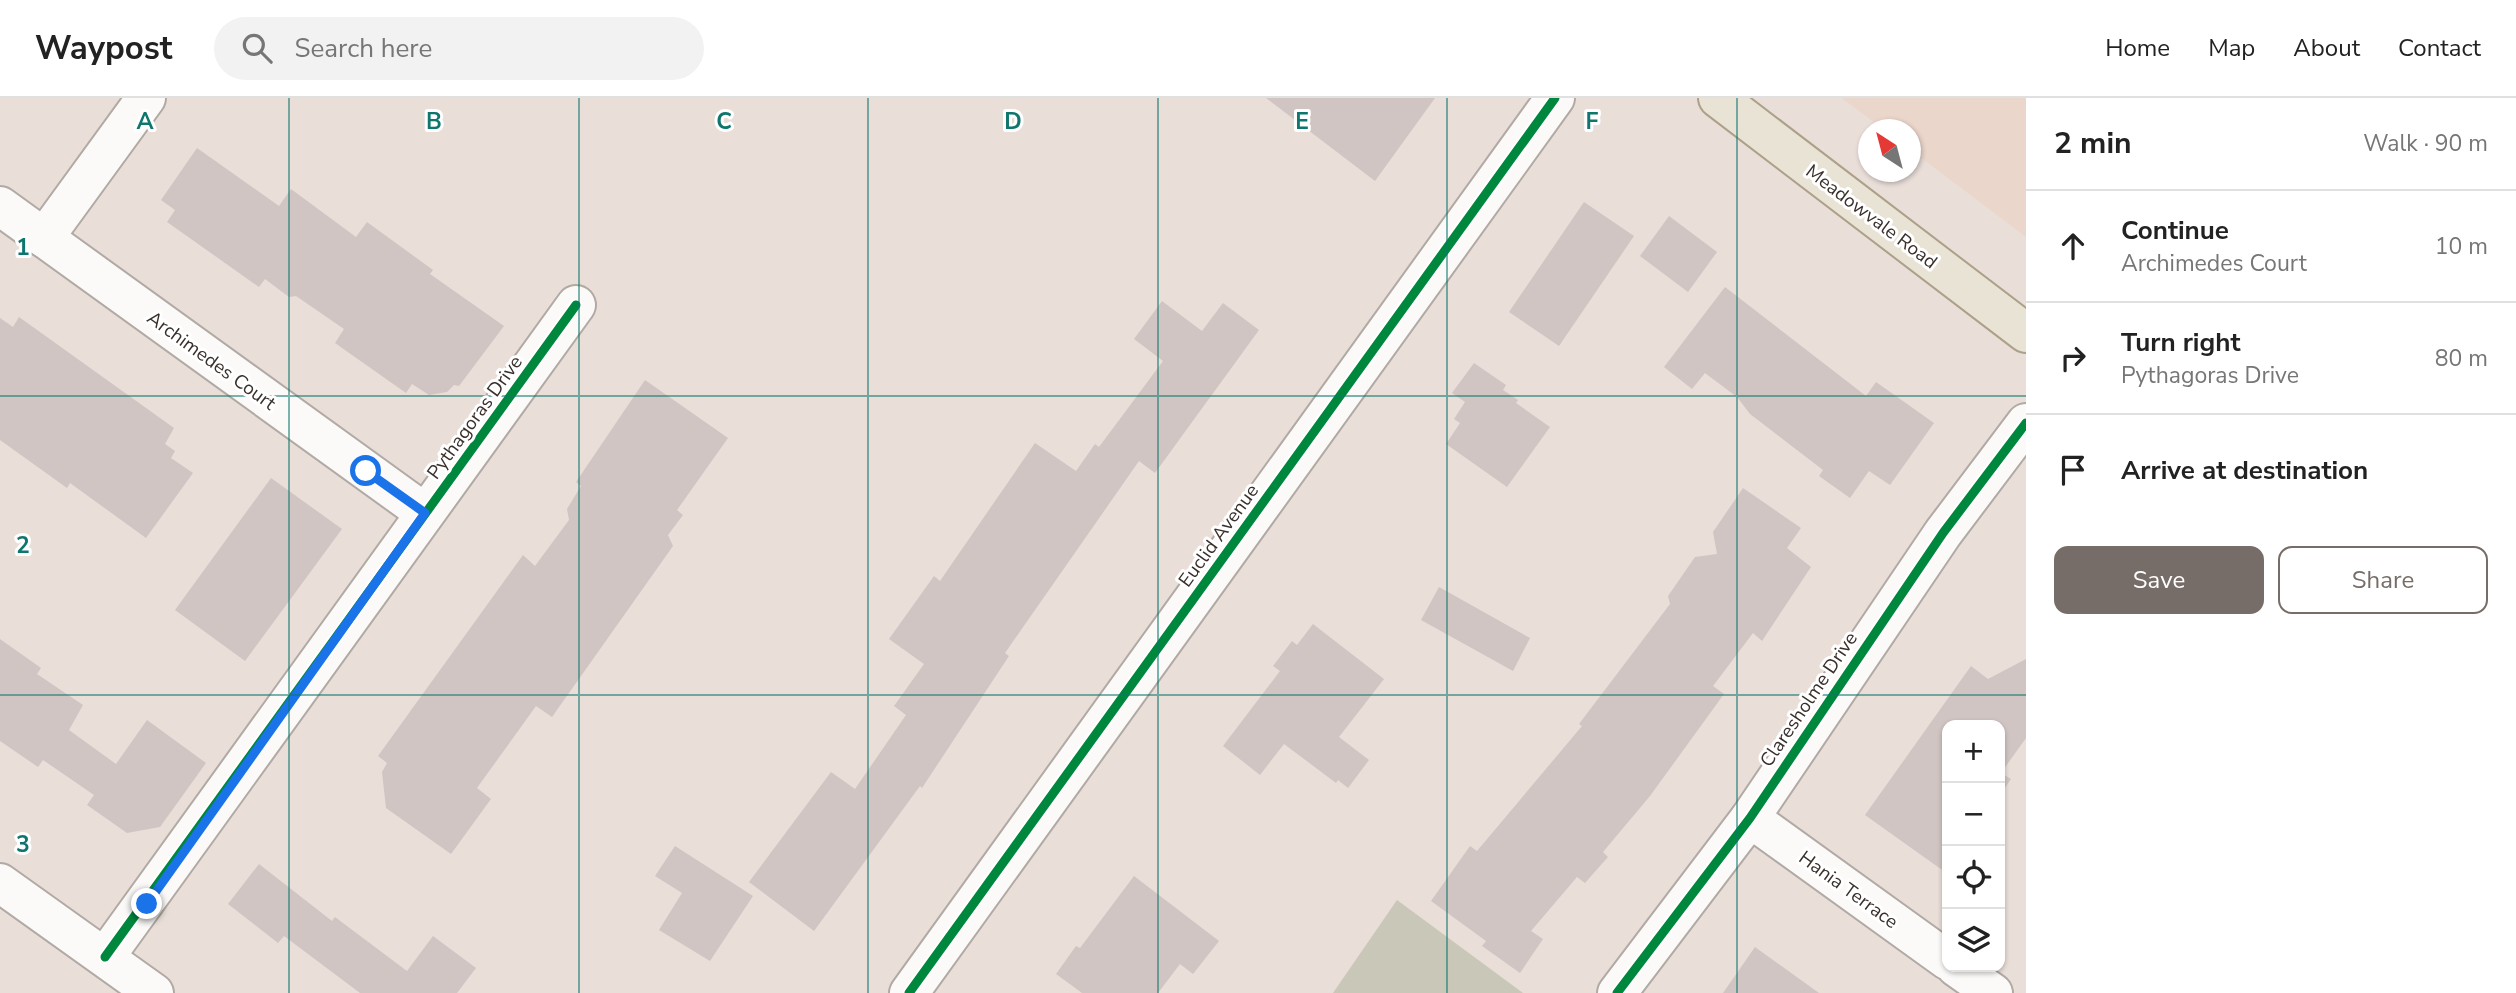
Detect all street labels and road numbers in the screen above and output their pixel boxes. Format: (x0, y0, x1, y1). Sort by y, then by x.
street label: Meadowvale Road (1800, 159, 1943, 275)
street label: Archimedes Court (142, 305, 281, 417)
street label: Pythagoras Drive (421, 350, 529, 485)
street label: Euclid Avenue (1173, 479, 1265, 592)
street label: Claresholme Drive (1754, 627, 1864, 772)
street label: Hania Terrace (1793, 845, 1903, 935)

